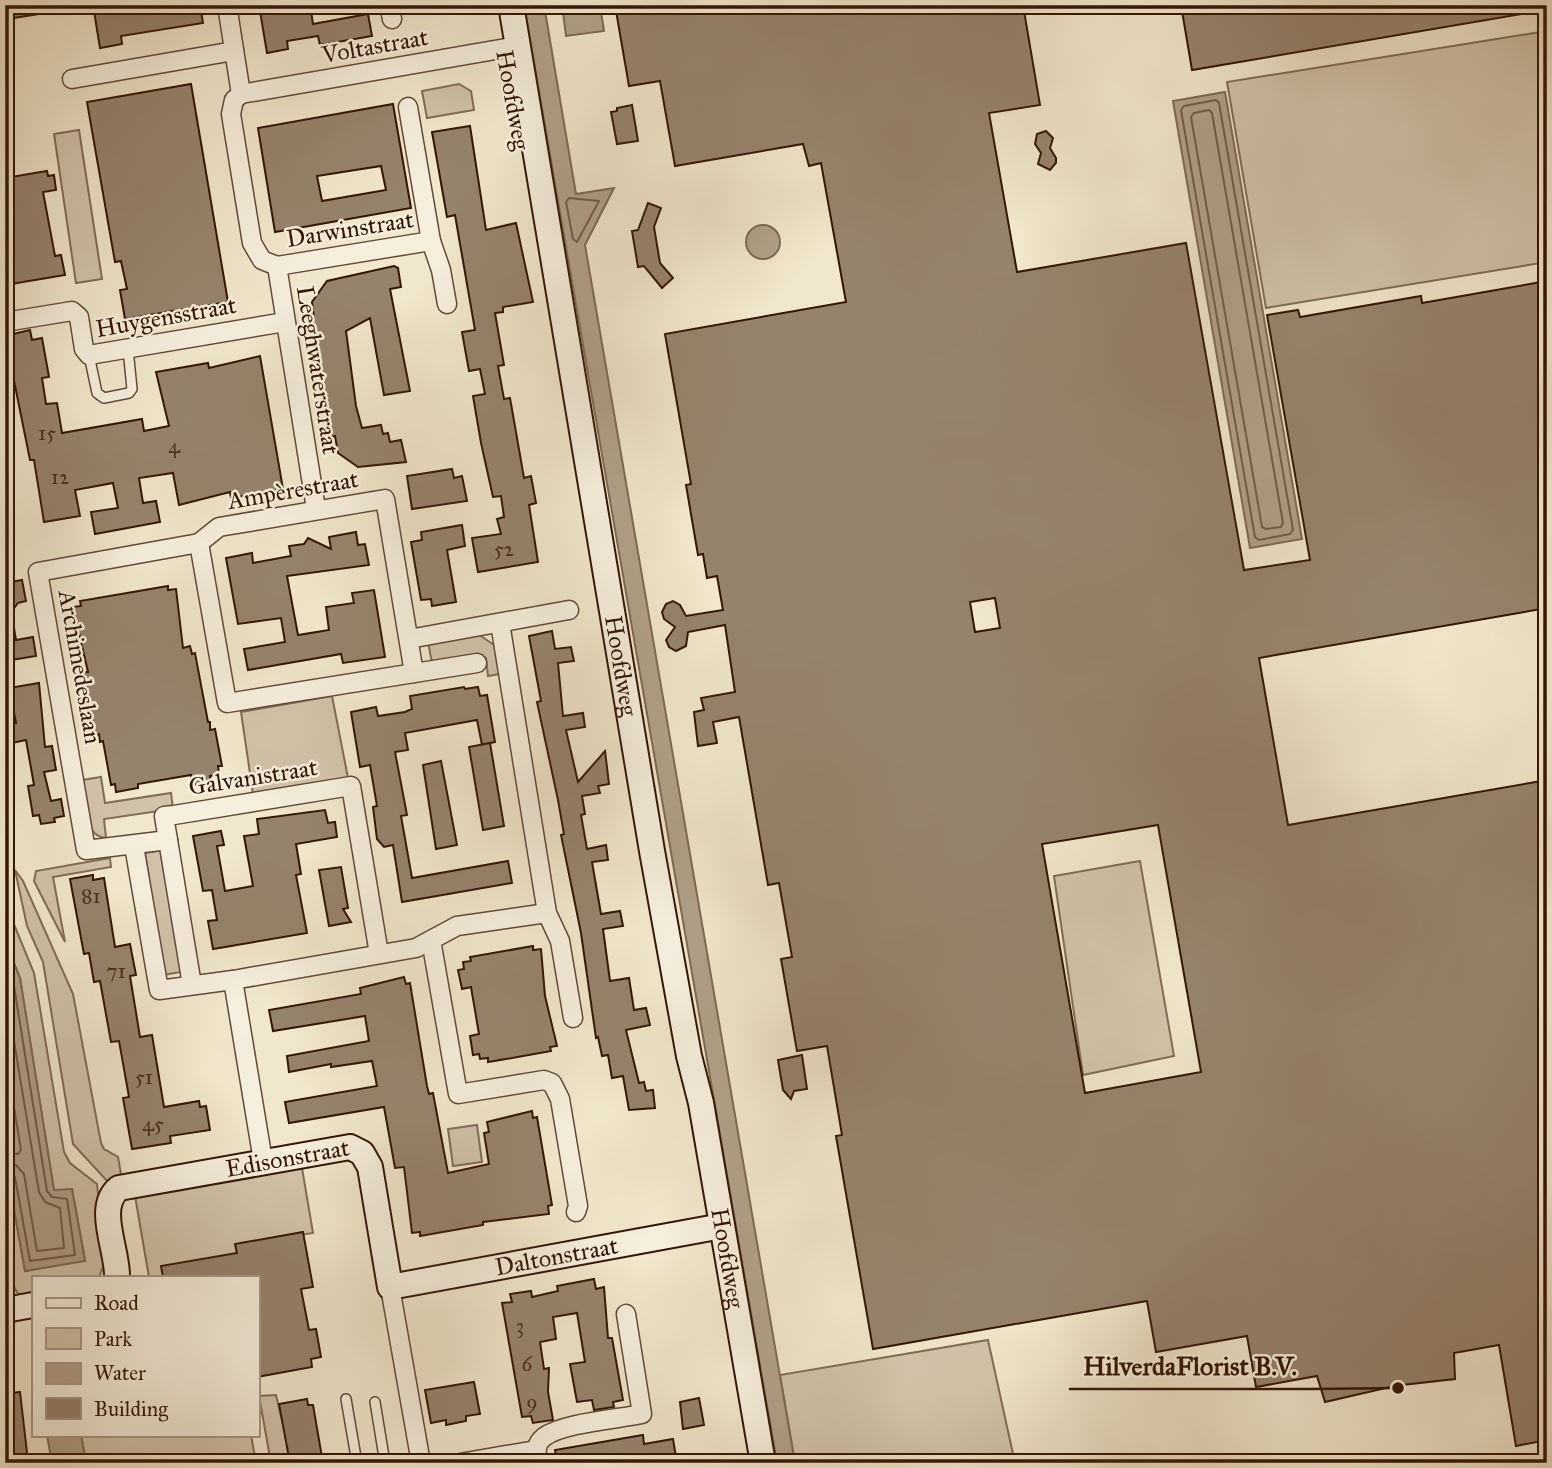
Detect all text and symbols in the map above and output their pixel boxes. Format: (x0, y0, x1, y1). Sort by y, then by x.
street label: Voltastraat (319, 22, 431, 70)
street label: Hoofdweg (489, 47, 537, 153)
street label: Darwinstraat (284, 204, 416, 254)
street label: Leeghwaterstraat (290, 284, 346, 457)
street label: Huygensstraat (93, 290, 239, 344)
house number: 15 (38, 420, 56, 446)
house number: 4 (168, 433, 181, 459)
house number: 12 (51, 464, 70, 490)
street label: Ampèrestraat (224, 464, 361, 516)
house number: 52 (494, 536, 515, 562)
street label: Archimedeslaan (52, 587, 108, 746)
street label: Hoofdweg (598, 613, 644, 719)
street label: Galvanistraat (186, 752, 320, 802)
house number: 81 (81, 883, 101, 909)
house number: 71 (106, 958, 126, 984)
house number: 51 (135, 1064, 153, 1090)
house number: 45 (142, 1111, 164, 1137)
street label: Edisonstraat (223, 1132, 352, 1184)
street label: Hoofdweg (704, 1206, 751, 1312)
street label: Daltonstraat (493, 1230, 621, 1282)
legend (32, 1276, 259, 1436)
text: Road (94, 1290, 139, 1316)
house number: 3 (516, 1313, 524, 1339)
text: Park (94, 1326, 132, 1352)
callout: HilverdaFlorist B.V. (1069, 1342, 1311, 1389)
text: HilverdaFlorist B.V. (1083, 1350, 1297, 1382)
house number: 6 (522, 1351, 534, 1377)
text: Water (94, 1360, 146, 1386)
house number: 9 (526, 1389, 538, 1415)
text: Building (94, 1396, 168, 1422)

